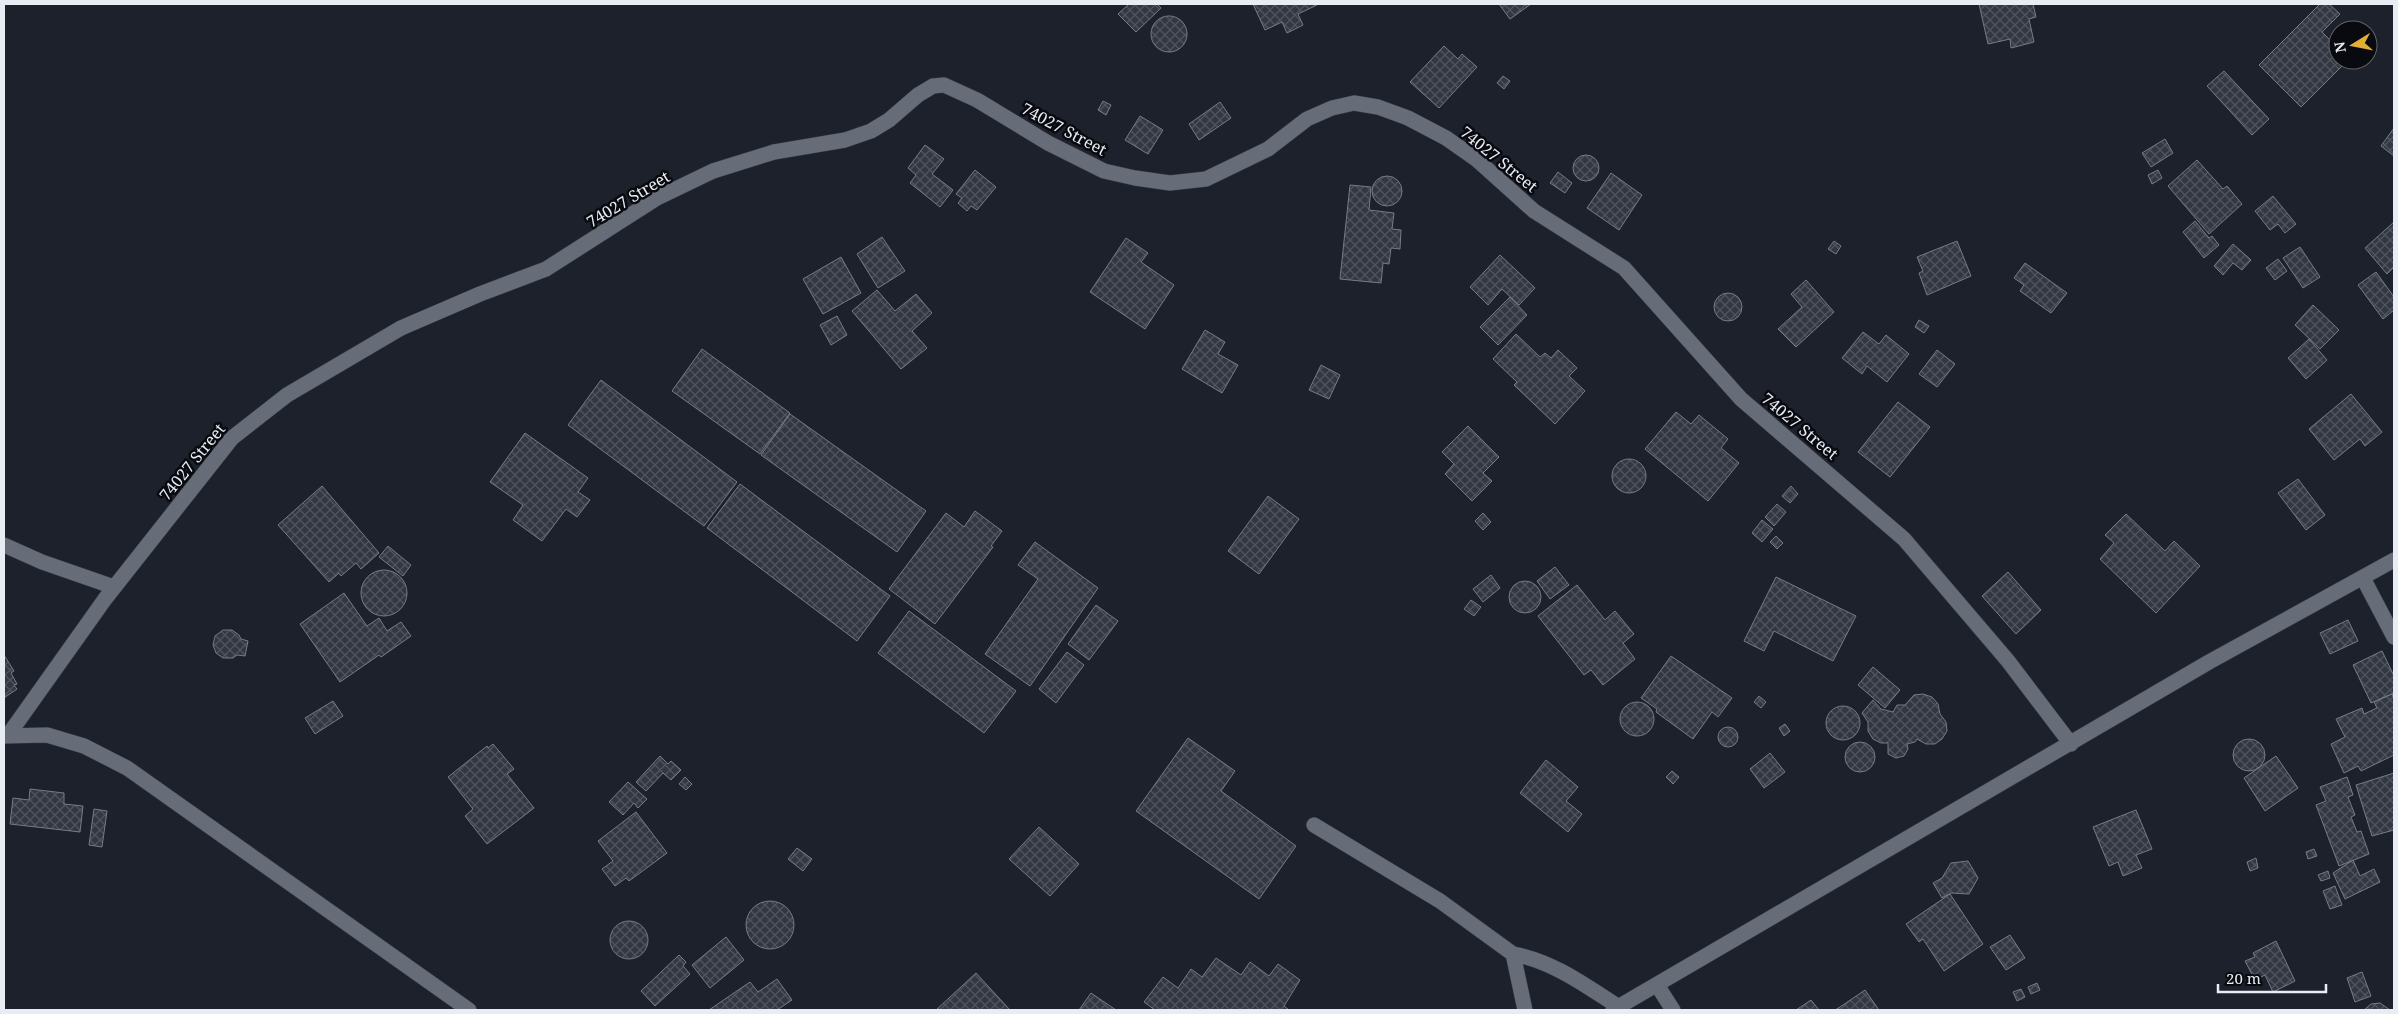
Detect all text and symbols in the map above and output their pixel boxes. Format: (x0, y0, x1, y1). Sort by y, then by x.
north arrow (2328, 20, 2378, 70)
text: N (2329, 40, 2350, 54)
street label: 74027 Street (1018, 97, 1111, 161)
street label: 74027 Street (1456, 121, 1543, 197)
street label: 74027 Street (582, 165, 674, 233)
street label: 74027 Street (1757, 388, 1843, 465)
street label: 74027 Street (154, 418, 230, 505)
scale bar (2218, 962, 2326, 994)
text: 20 m (2226, 968, 2261, 988)

